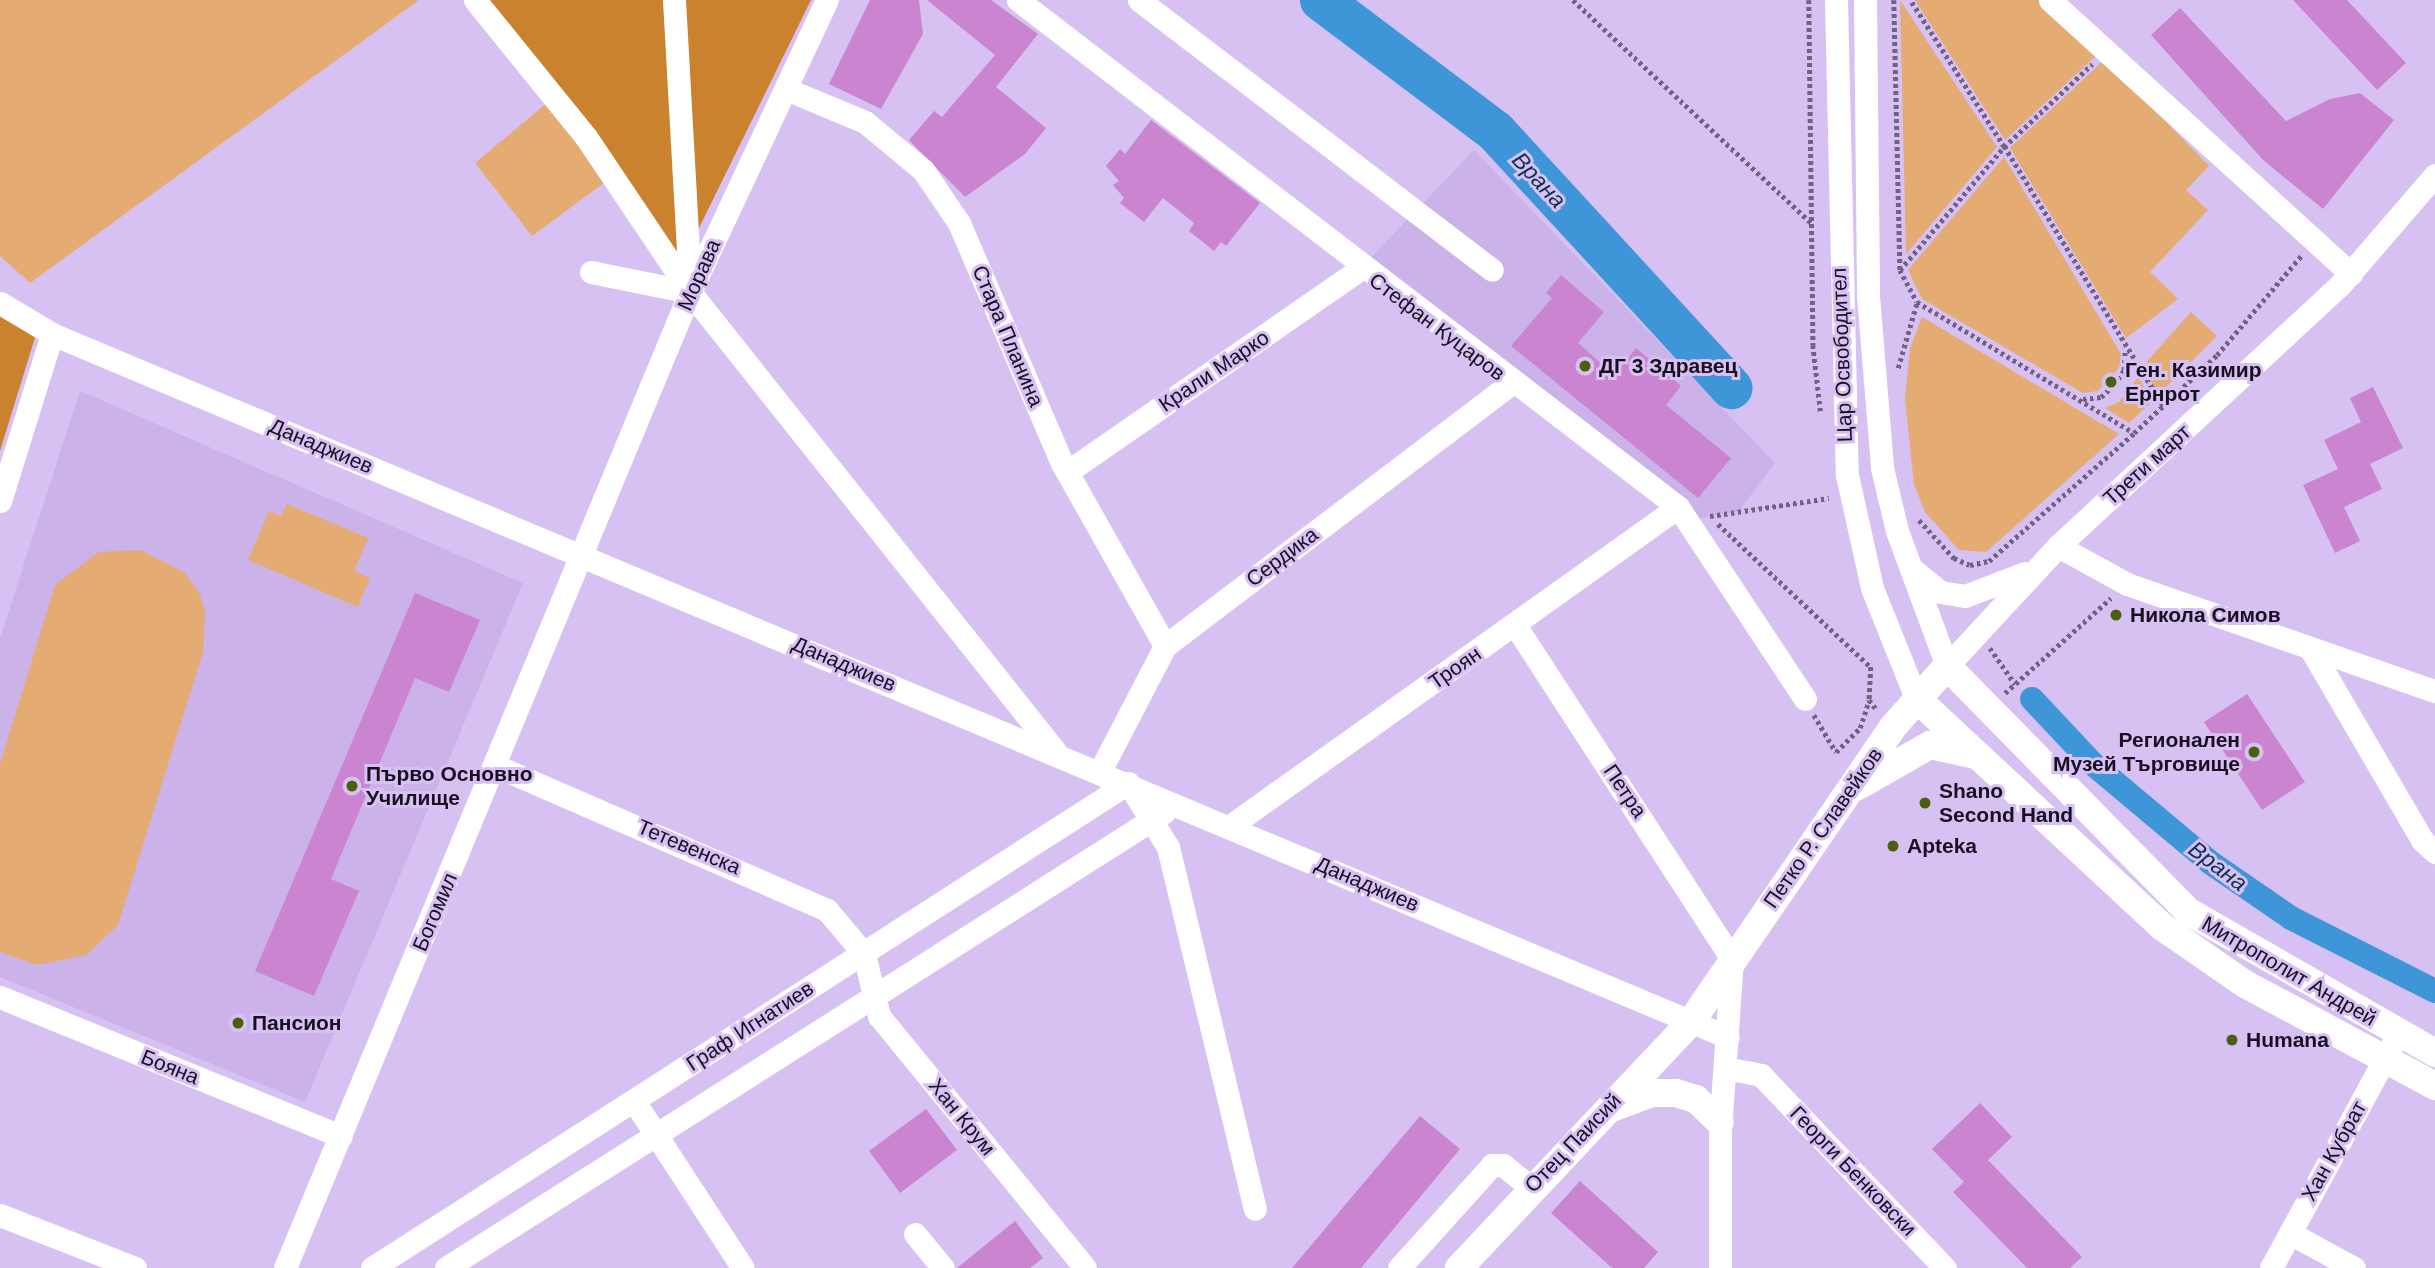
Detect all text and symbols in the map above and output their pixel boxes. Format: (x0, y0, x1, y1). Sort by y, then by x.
water label: Врана (1506, 146, 1572, 214)
street label: Морава (672, 235, 726, 315)
street label: Стара Планина (967, 262, 1049, 410)
street label: Цар Освободител (1826, 267, 1858, 443)
street label: Стефан Куцаров (1364, 268, 1510, 386)
street label: Крали Марко (1154, 325, 1274, 417)
place label: ДГ 3 Здравец (1599, 353, 1737, 379)
place label: Ген. Казимир Ернрот (2125, 357, 2262, 407)
marker: ДГ 3 Здравец (1577, 358, 1593, 374)
marker: Ген. Казимир Ернрот (2103, 374, 2119, 390)
street label: Данаджиев (265, 413, 377, 479)
street label: Трети март (2098, 419, 2196, 511)
street label: Сердика (1241, 522, 1323, 592)
place label: Никола Симов (2130, 602, 2281, 628)
marker: Никола Симов (2108, 607, 2124, 623)
street label: Данаджиев (788, 631, 900, 697)
street label: Троян (1424, 641, 1486, 695)
place label: Регионален Музей Търговище (2053, 727, 2240, 777)
street label: Петко Р. Славейков (1758, 743, 1888, 913)
marker: Регионален Музей Търговище (2246, 744, 2262, 760)
street label: Петра (1598, 759, 1652, 823)
place label: Първо Основно Училище (366, 761, 532, 811)
marker: Първо Основно Училище (344, 778, 360, 794)
place label: Shano Second Hand (1939, 778, 2073, 828)
marker: Shano Second Hand (1917, 795, 1933, 811)
street label: Тетевенска (634, 814, 744, 880)
place label: Apteka (1907, 833, 1977, 859)
water label: Врана (2183, 835, 2253, 897)
marker: Apteka (1885, 838, 1901, 854)
street label: Данаджиев (1311, 851, 1423, 917)
street label: Богомил (407, 869, 463, 955)
street label: Митрополит Андрей (2197, 911, 2381, 1031)
street label: Граф Игнатиев (682, 976, 818, 1076)
place label: Пансион (252, 1010, 342, 1036)
marker: Пансион (230, 1015, 246, 1031)
place label: Humana (2246, 1027, 2329, 1053)
marker: Humana (2224, 1032, 2240, 1048)
street label: Бояна (137, 1044, 203, 1090)
street label: Хан Крум (923, 1074, 1001, 1160)
street label: Отец Паисий (1520, 1088, 1626, 1198)
street label: Хан Кубрат (2296, 1097, 2372, 1205)
street label: Георги Бенковски (1785, 1101, 1921, 1241)

